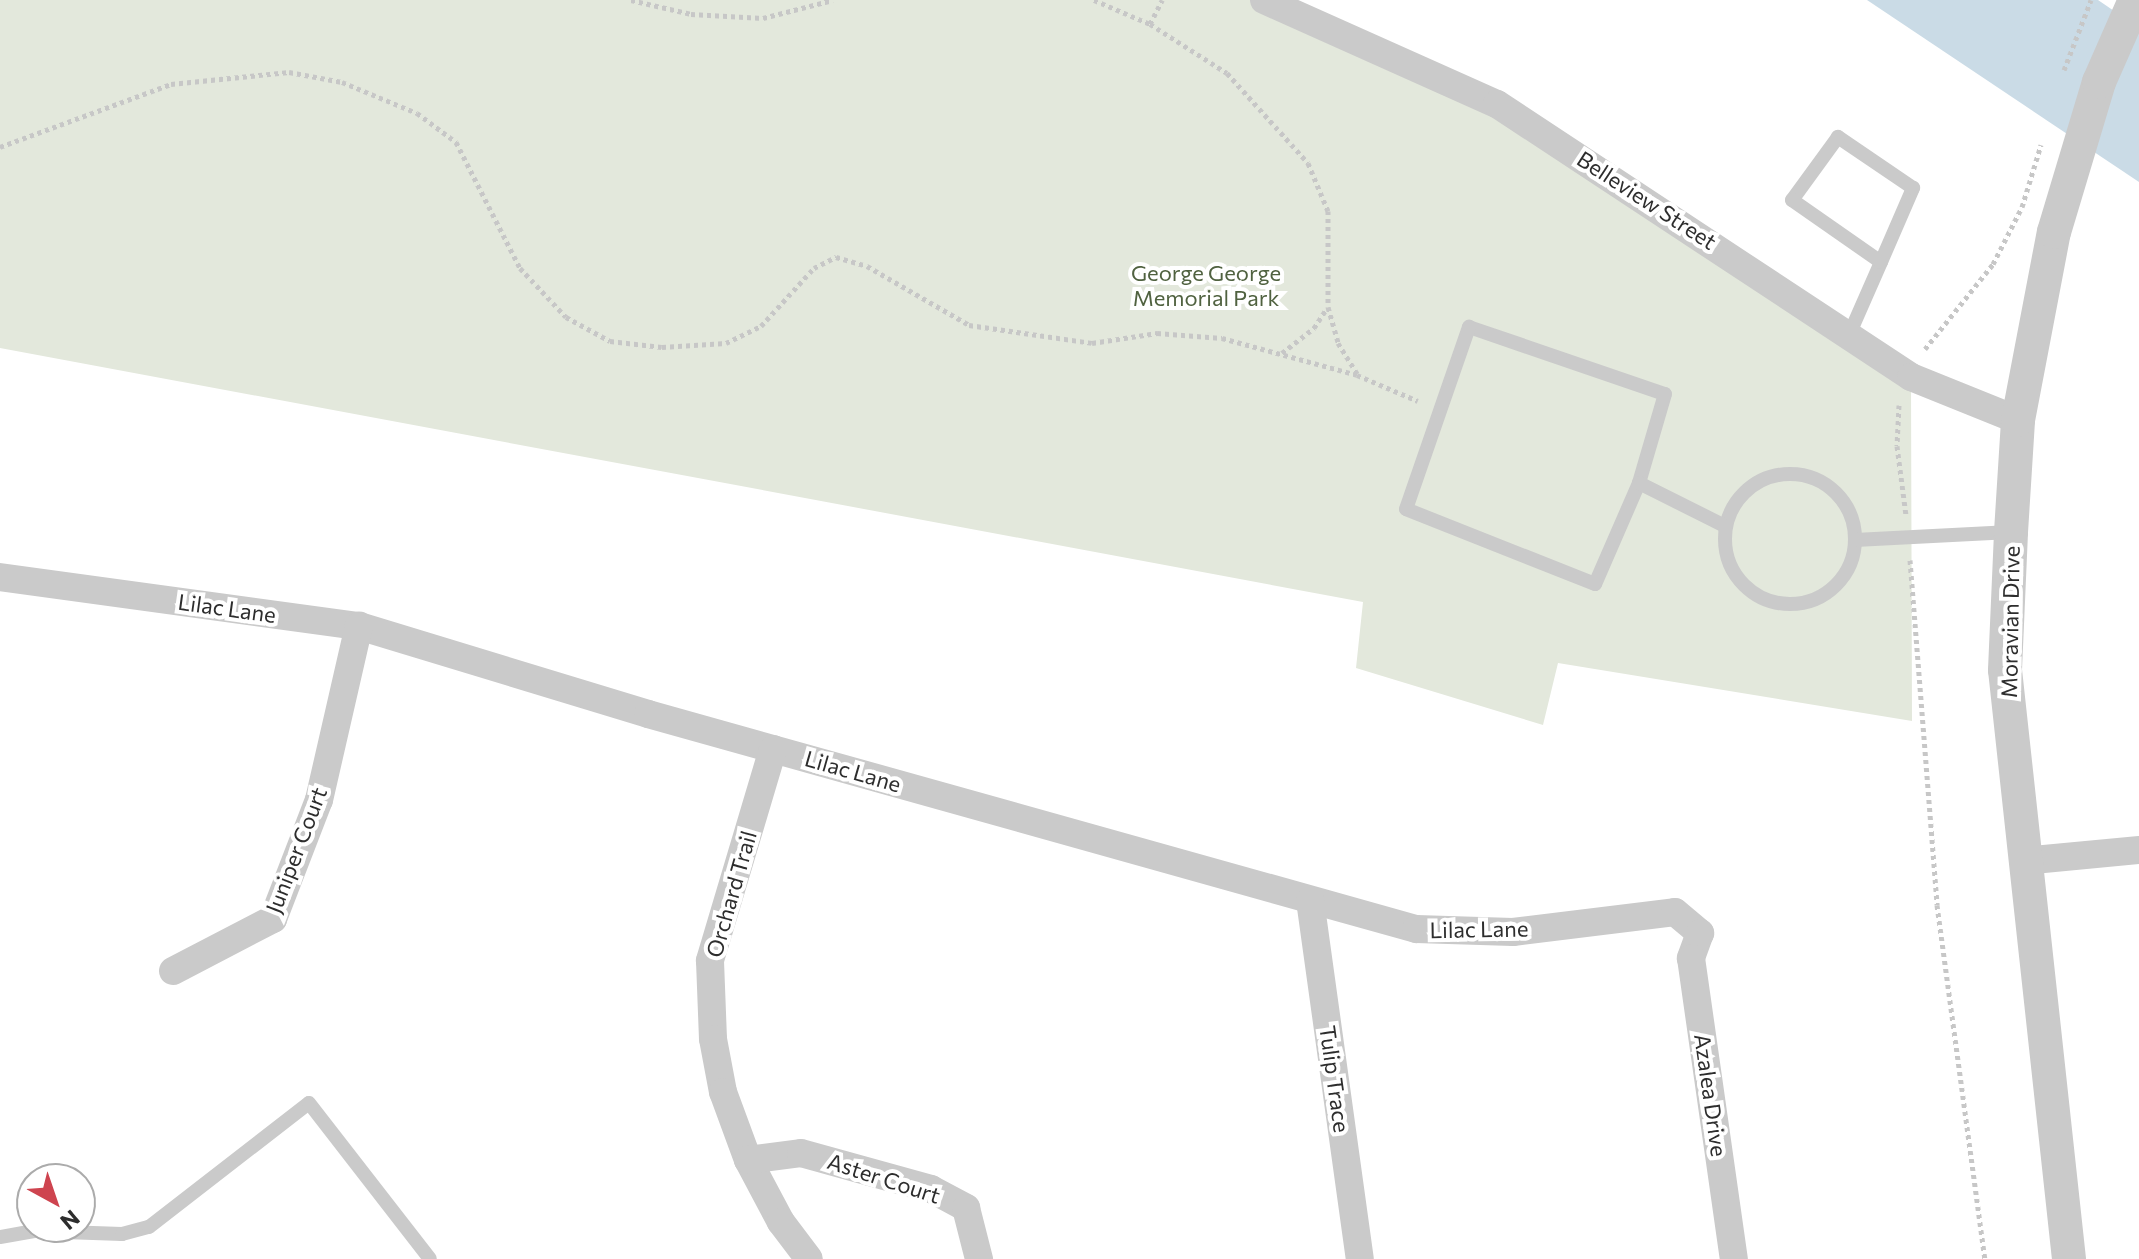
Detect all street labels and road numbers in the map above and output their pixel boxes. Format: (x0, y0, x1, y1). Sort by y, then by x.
street label: Belleview Street (1572, 145, 1722, 255)
street label: Moravian Drive (1995, 546, 2025, 698)
street label: Lilac Lane (176, 588, 278, 628)
street label: Lilac Lane (802, 745, 904, 797)
street label: Juniper Court (260, 783, 332, 917)
street label: Orchard Trail (700, 828, 762, 960)
street label: Lilac Lane (1429, 915, 1529, 943)
street label: Tulip Trace (1314, 1024, 1356, 1134)
street label: Azalea Drive (1689, 1032, 1733, 1158)
street label: Aster Court (824, 1147, 944, 1209)

